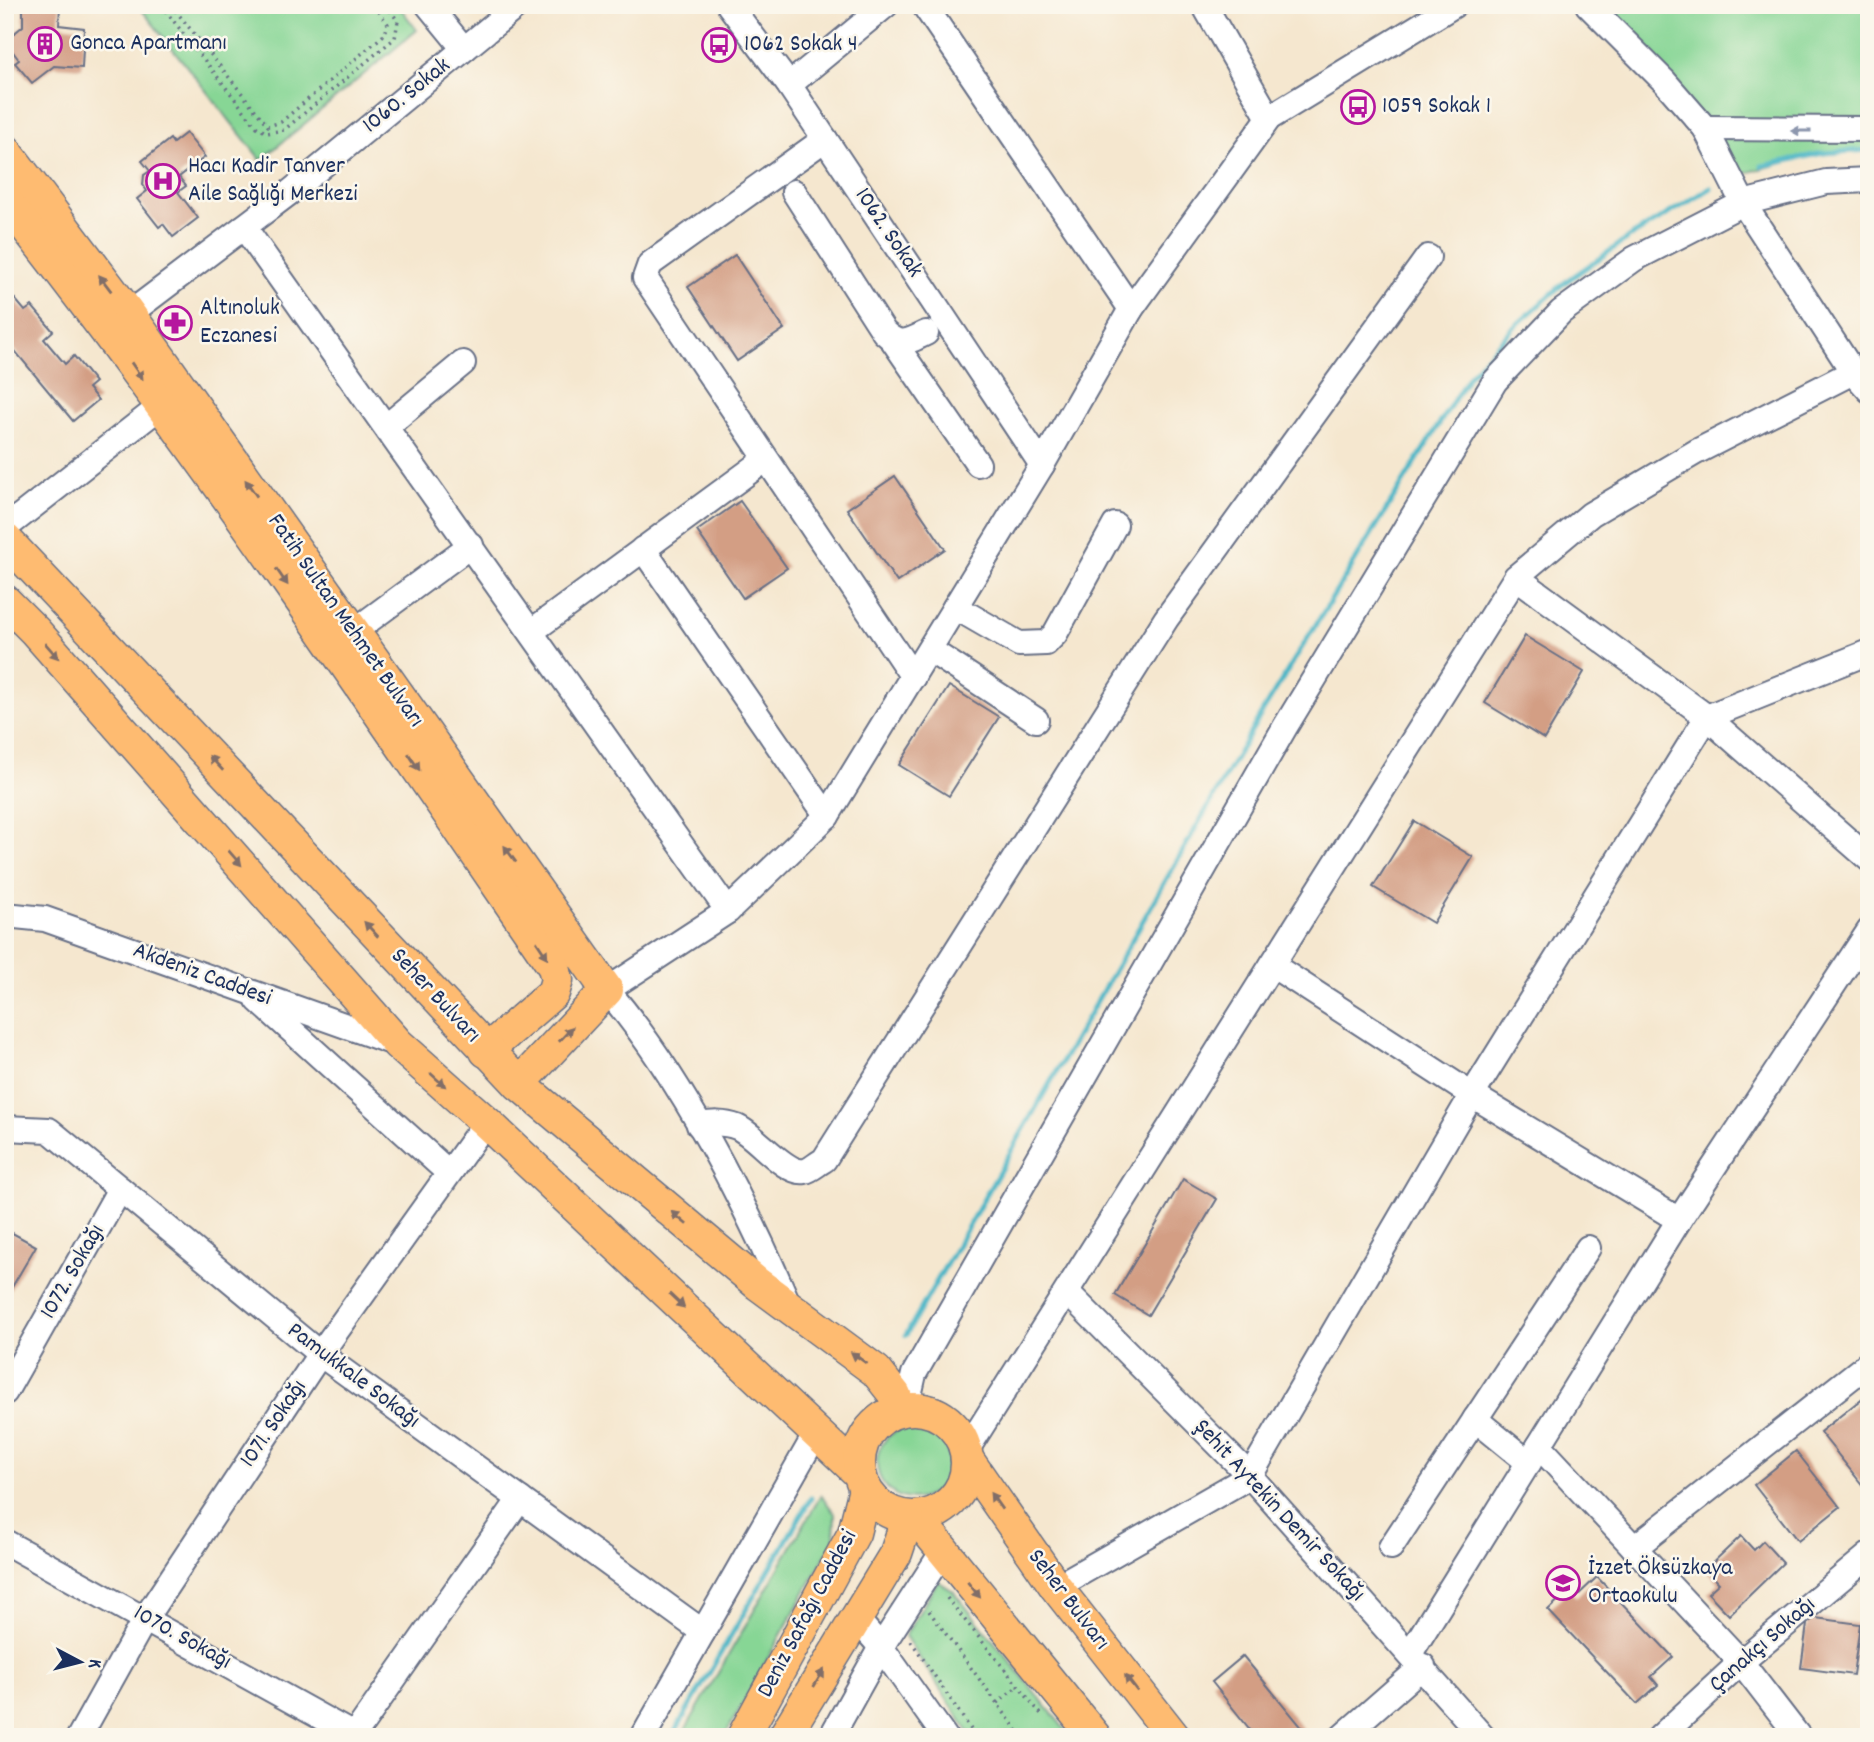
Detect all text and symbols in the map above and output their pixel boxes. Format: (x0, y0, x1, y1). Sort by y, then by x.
building icon: Gonca Apartmanı (26, 25, 64, 63)
bus stop icon: 1062 Sokak 4 (700, 26, 738, 64)
place label: Gonca Apartmanı (70, 27, 227, 61)
place label: 1062 Sokak 4 (744, 28, 858, 62)
street label: 1060. Sokak (356, 50, 458, 142)
bus stop icon: 1059 Sokak 1 (1339, 88, 1377, 126)
place label: 1059 Sokak 1 (1382, 90, 1491, 124)
one-way arrow (1789, 125, 1811, 137)
place label: Hacı Kadir Tanver Aile Sağlığı Merkezi (188, 150, 358, 212)
hospital icon: Hacı Kadir Tanver Aile Sağlığı Merkezi (144, 162, 182, 200)
street label: 1062. Sokak (845, 181, 931, 285)
one-way arrow (98, 273, 112, 292)
place label: Altınoluk Eczanesi (200, 292, 280, 354)
pharmacy icon: Altınoluk Eczanesi (156, 304, 194, 342)
one-way arrow (130, 362, 144, 380)
one-way arrow (244, 479, 258, 497)
street label: Fatih Sultan Mehmet Bulvarı (258, 507, 432, 735)
one-way arrow (275, 568, 289, 586)
one-way arrow (44, 642, 59, 659)
one-way arrow (407, 752, 420, 772)
one-way arrow (208, 755, 224, 772)
one-way arrow (503, 845, 517, 863)
one-way arrow (227, 850, 242, 867)
one-way arrow (364, 921, 380, 938)
street label: Akdeniz Caddesi (128, 934, 276, 1016)
street label: Seher Bulvarı (382, 941, 488, 1051)
one-way arrow (535, 941, 549, 959)
one-way arrow (557, 1026, 573, 1043)
one-way arrow (429, 1072, 447, 1088)
one-way arrow (671, 1211, 689, 1226)
street label: 1072. Sokağı (32, 1218, 114, 1326)
one-way arrow (668, 1293, 685, 1309)
street label: Pamukkale Sokağı (279, 1315, 427, 1437)
one-way arrow (849, 1351, 868, 1365)
street label: 1071. Sokağı (232, 1373, 316, 1475)
street label: Şehit Aytekin Demir Sokağı (1185, 1412, 1373, 1610)
one-way arrow (990, 1491, 1003, 1510)
street label: Deniz Safağı Caddesi (749, 1524, 867, 1704)
street label: Seher Bulvarı (1019, 1542, 1117, 1658)
place label: İzzet Öksüzkaya Ortaokulu (1588, 1552, 1733, 1614)
school or university icon: İzzet Öksüzkaya Ortaokulu (1544, 1564, 1582, 1602)
one-way arrow (967, 1580, 982, 1598)
street label: Çanakçı Sokağı (1702, 1589, 1824, 1701)
street label: 1070. Sokağı (127, 1597, 237, 1679)
north arrow (46, 1626, 116, 1696)
text: K (79, 1658, 107, 1670)
one-way arrow (813, 1668, 825, 1688)
one-way arrow (1125, 1674, 1139, 1692)

